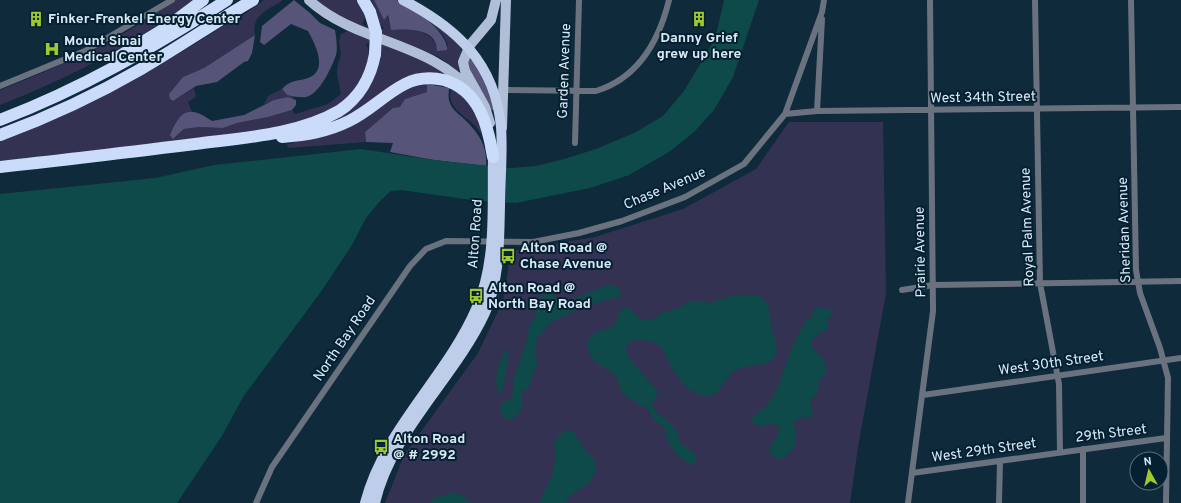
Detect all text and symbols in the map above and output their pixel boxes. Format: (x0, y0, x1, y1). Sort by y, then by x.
building icon: Finker-Frenkel Energy Center (27, 10, 45, 28)
building icon: Danny Grief grew up here (690, 10, 708, 28)
place label: Finker-Frenkel Energy Center (48, 11, 241, 28)
street label: Garden Avenue (555, 23, 575, 119)
place label: Danny Grief grew up here (657, 30, 742, 63)
place label: Mount Sinai Medical Center (64, 33, 162, 66)
hospital icon: Mount Sinai Medical Center (43, 40, 61, 58)
street label: West 34th Street (930, 89, 1036, 107)
street label: Chase Avenue (621, 164, 709, 214)
street label: Royal Palm Avenue (1017, 167, 1039, 287)
street label: Sheridan Avenue (1115, 177, 1135, 283)
street label: Alton Road (465, 199, 487, 269)
street label: Prairie Avenue (912, 206, 930, 298)
place label: Alton Road @ Chase Avenue (520, 240, 612, 273)
bus stop icon: Alton Road @ Chase Avenue (499, 247, 517, 265)
place label: Alton Road @ North Bay Road (488, 280, 591, 313)
bus stop icon: Alton Road @ North Bay Road (467, 287, 485, 305)
street label: North Bay Road (310, 293, 380, 385)
street label: West 30th Street (997, 348, 1105, 380)
street label: 29th Street (1074, 421, 1148, 447)
place label: Alton Road @ # 2992 (393, 431, 465, 464)
street label: West 29th Street (931, 435, 1037, 467)
bus stop icon: Alton Road @ # 2992 (372, 438, 390, 456)
north arrow (1129, 451, 1169, 491)
text: N (1143, 455, 1153, 470)

